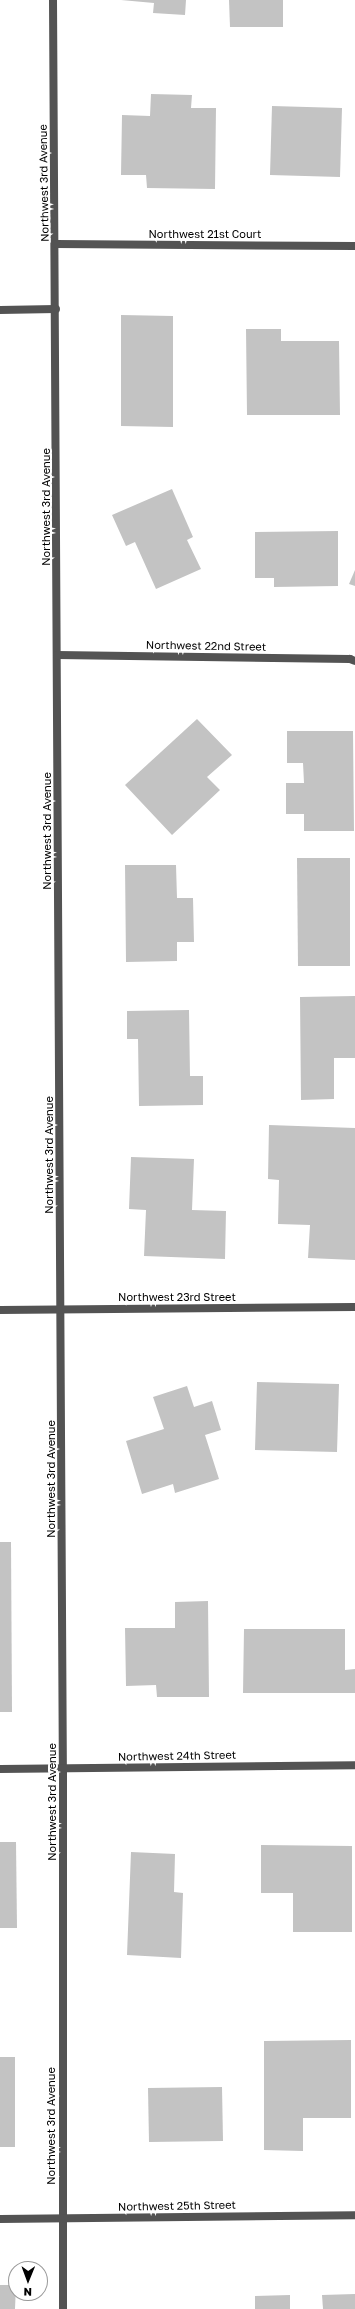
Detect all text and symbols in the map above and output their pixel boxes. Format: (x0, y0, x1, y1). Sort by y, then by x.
street label: Northwest 3rd Avenue (36, 124, 52, 242)
street label: Northwest 21st Court (148, 227, 262, 241)
street label: Northwest 3rd Avenue (39, 448, 53, 566)
street label: Northwest 22nd Street (146, 638, 266, 654)
street label: Northwest 3rd Avenue (40, 772, 54, 890)
street label: Northwest 3rd Avenue (42, 1096, 56, 1214)
street label: Northwest 23rd Street (118, 1290, 236, 1304)
street label: Northwest 3rd Avenue (44, 1420, 58, 1538)
street label: Northwest 3rd Avenue (45, 1743, 59, 1861)
street label: Northwest 24th Street (118, 1748, 236, 1764)
street label: Northwest 3rd Avenue (44, 2067, 58, 2185)
street label: Northwest 25th Street (118, 2198, 236, 2214)
north arrow (8, 2261, 48, 2301)
text: N (23, 2286, 32, 2299)

